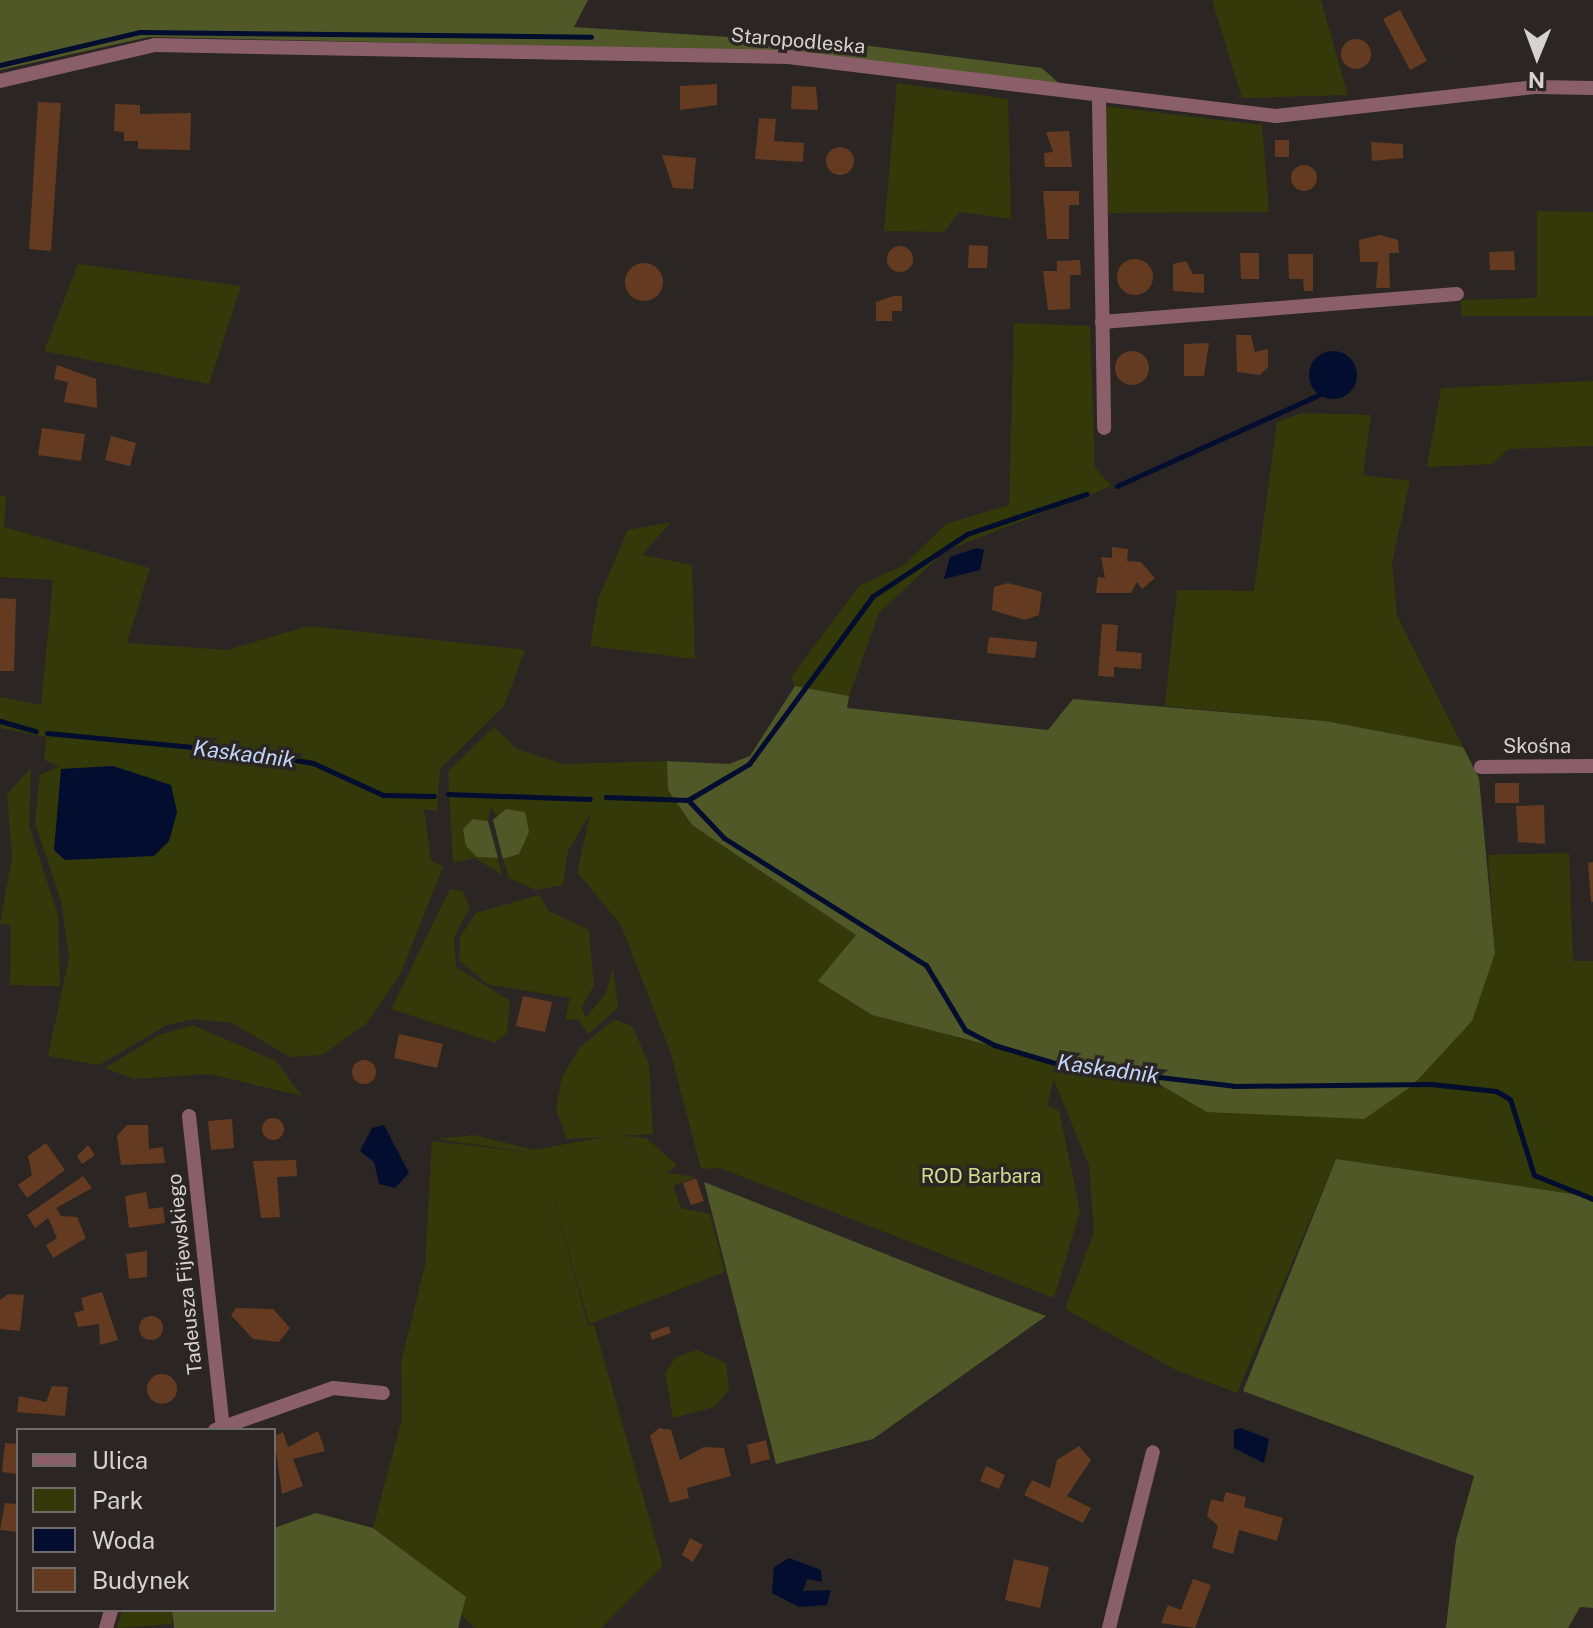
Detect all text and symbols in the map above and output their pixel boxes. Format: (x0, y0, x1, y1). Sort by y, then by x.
north arrow (1497, 16, 1577, 96)
street label: Staropodleska (730, 23, 866, 59)
text: N (1528, 67, 1545, 93)
street label: Skośna (1503, 734, 1571, 758)
water label: Kaskadnik (192, 735, 296, 773)
water label: Kaskadnik (1055, 1049, 1161, 1089)
park label: ROD Barbara (921, 1164, 1041, 1188)
street label: Tadeusza Fijewskiego (163, 1172, 207, 1376)
legend (16, 1428, 276, 1612)
text: Ulica (92, 1446, 148, 1474)
text: Park (92, 1486, 143, 1514)
text: Woda (92, 1526, 155, 1554)
text: Budynek (92, 1566, 190, 1594)

